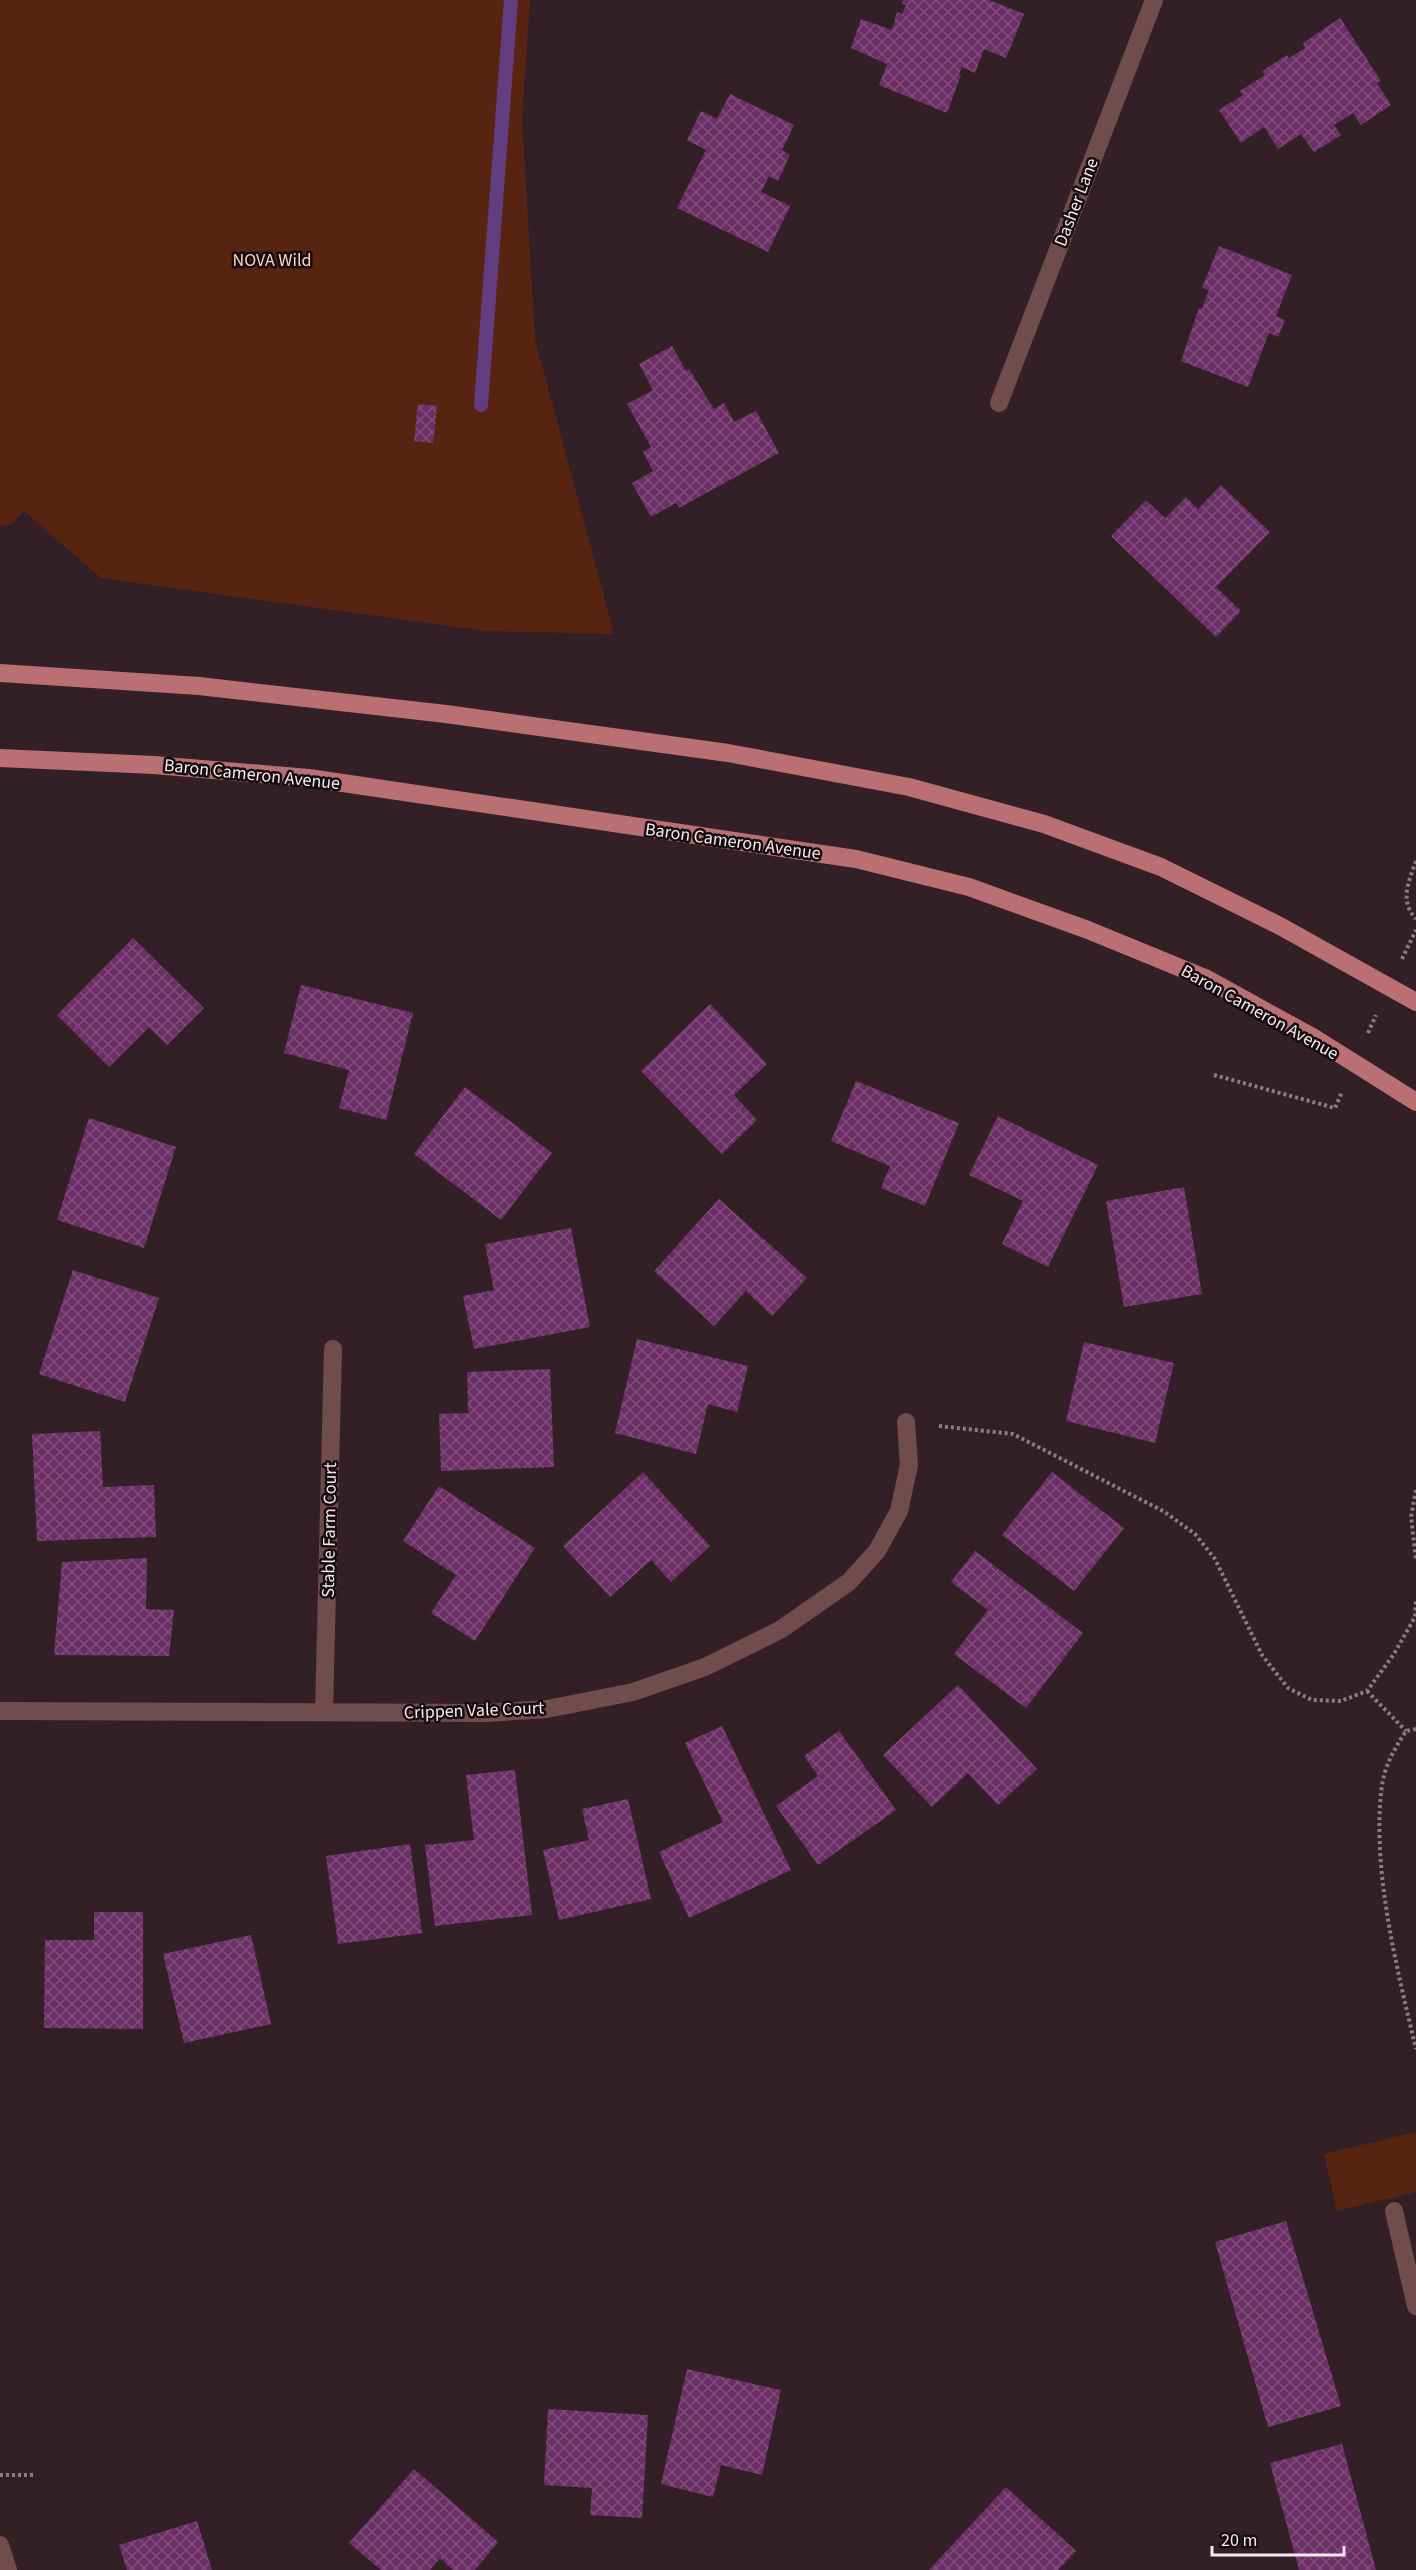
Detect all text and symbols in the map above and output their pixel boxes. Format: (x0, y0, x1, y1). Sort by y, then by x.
street label: Dasher Lane (1048, 154, 1105, 250)
park label: NOVA Wild (233, 248, 311, 273)
street label: Baron Cameron Avenue (163, 753, 341, 796)
street label: Baron Cameron Avenue (644, 817, 822, 866)
street label: Baron Cameron Avenue (1176, 959, 1343, 1066)
street label: Stable Farm Court (316, 1462, 343, 1598)
street label: Crippen Vale Court (403, 1696, 545, 1725)
scale bar (1212, 2519, 1344, 2557)
text: 20 m (1221, 2528, 1257, 2553)

